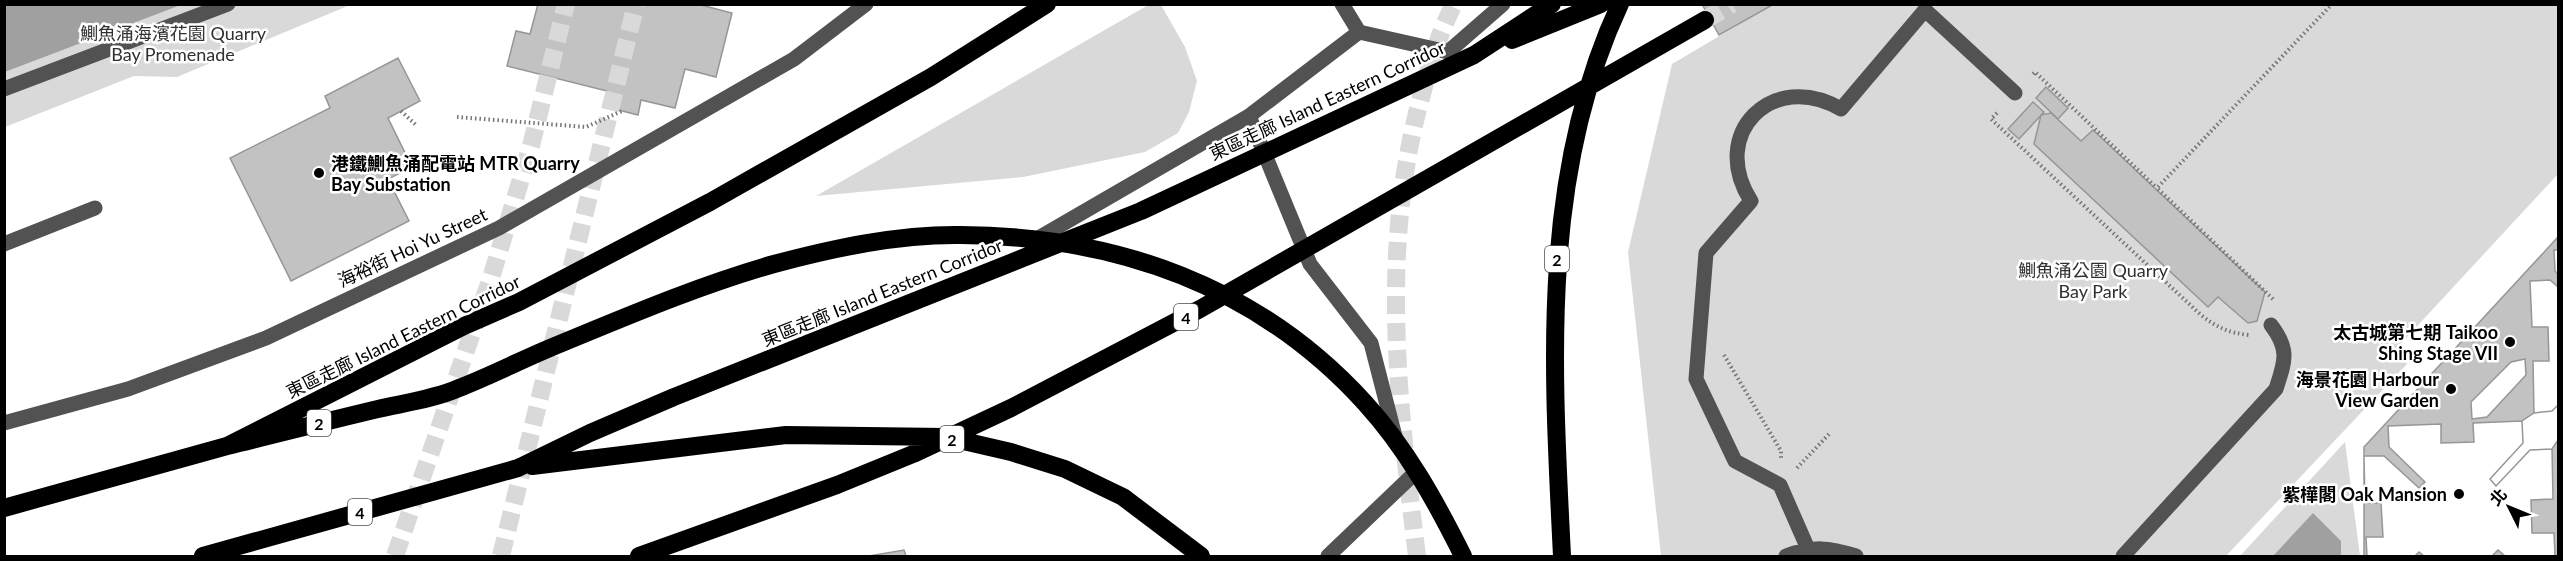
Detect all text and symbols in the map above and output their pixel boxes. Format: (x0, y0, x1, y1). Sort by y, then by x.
park label: 鰂魚涌海濱花園 Quarry Bay Promenade (80, 22, 267, 65)
street label: 東區走廊 Island Eastern Corridor (1206, 35, 1449, 164)
place label: 港鐵鰂魚涌配電站 MTR Quarry Bay Substation (331, 152, 580, 195)
marker: 港鐵鰂魚涌配電站 MTR Quarry Bay Substation (312, 166, 326, 180)
street label: 海裕街 Hoi Yu Street (334, 203, 491, 291)
street label: 東區走廊 Island Eastern Corridor (758, 233, 1006, 350)
road number: 2 (1545, 246, 1569, 272)
park label: 鰂魚涌公園 Quarry Bay Park (2018, 259, 2169, 302)
street label: 東區走廊 Island Eastern Corridor (282, 269, 524, 402)
road number: 4 (1174, 304, 1198, 330)
place label: 太古城第七期 Taikoo Shing Stage VII (2333, 321, 2498, 364)
marker: 太古城第七期 Taikoo Shing Stage VII (2503, 335, 2517, 349)
place label: 海景花園 Harbour View Garden (2296, 368, 2439, 411)
marker: 海景花園 Harbour View Garden (2444, 382, 2458, 396)
road number: 2 (307, 410, 331, 436)
road number: 2 (940, 426, 964, 452)
north arrow (2479, 477, 2539, 537)
place label: 紫樺閣 Oak Mansion (2282, 483, 2447, 505)
text: 北 (2485, 484, 2510, 509)
marker: 紫樺閣 Oak Mansion (2452, 487, 2466, 501)
road number: 4 (348, 499, 372, 525)

